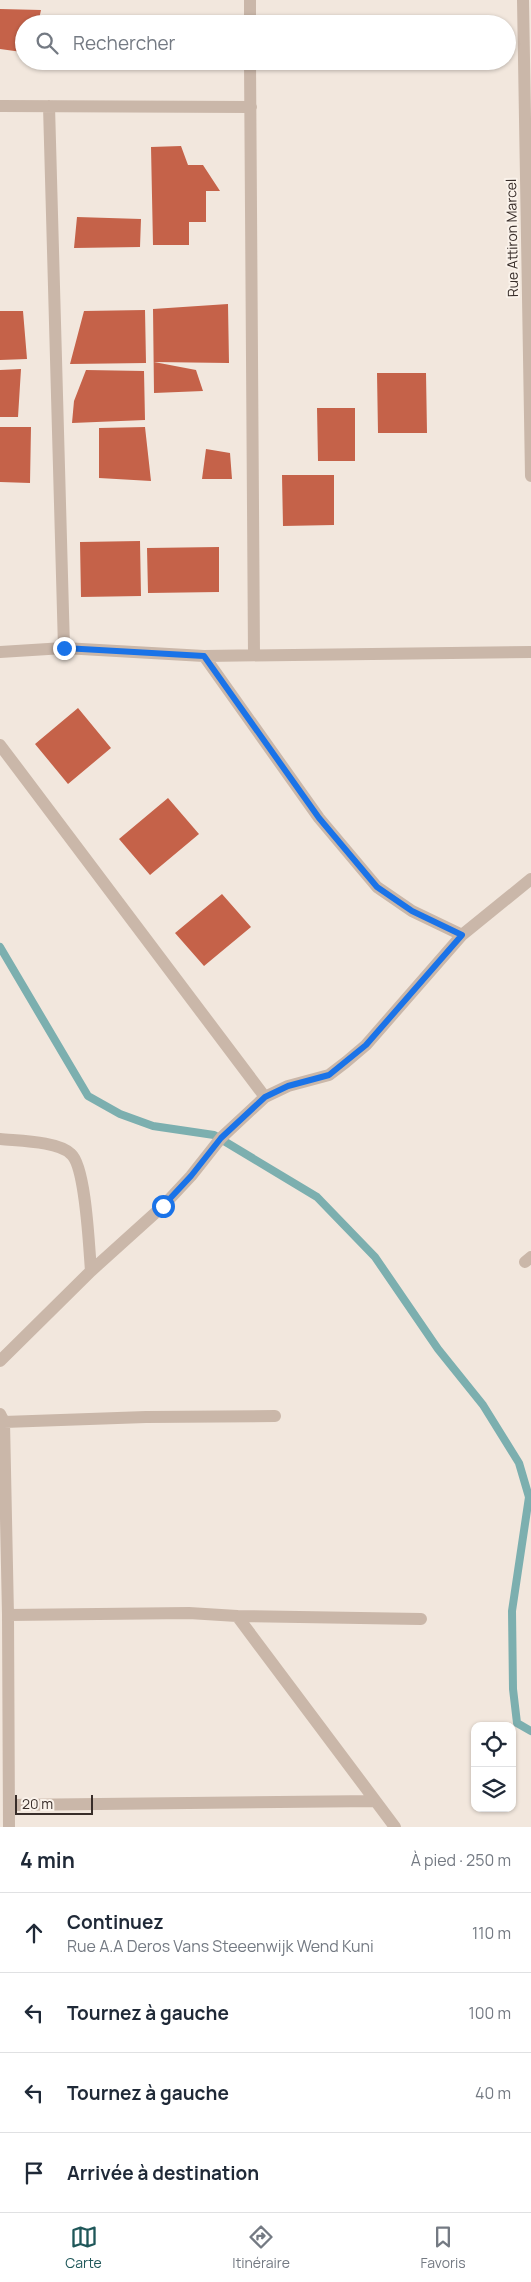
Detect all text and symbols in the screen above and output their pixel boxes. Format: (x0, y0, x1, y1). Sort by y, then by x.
search box (15, 15, 516, 70)
icon: search (33, 29, 61, 57)
text: Rechercher (73, 30, 175, 56)
street label: Rue Attiron Marcel (501, 179, 522, 297)
route end (53, 637, 76, 660)
route start (152, 1195, 175, 1218)
map controls (471, 1722, 516, 1812)
button: locate (471, 1722, 516, 1767)
button: layers (471, 1767, 516, 1812)
scale bar (15, 1792, 92, 1815)
text: 20 m (22, 1794, 53, 1813)
text: 4 min (20, 1846, 75, 1874)
text: À pied · 250 m (411, 1849, 511, 1871)
text: Continuez (67, 1909, 164, 1935)
icon: ahead (20, 1919, 48, 1947)
text: 110 m (472, 1922, 511, 1944)
text: Rue A.A Deros Vans Steeenwijk Wend Kuni (67, 1935, 374, 1957)
icon: left (20, 1999, 48, 2027)
text: Tournez à gauche (67, 2000, 229, 2026)
text: 100 m (468, 2002, 511, 2024)
icon: left (20, 2079, 48, 2107)
text: Tournez à gauche (67, 2080, 229, 2106)
text: 40 m (475, 2082, 511, 2104)
icon: arrive (20, 2159, 48, 2187)
text: Arrivée à destination (67, 2160, 259, 2186)
tab: Carte (65, 2223, 102, 2272)
tab: Itinéraire (232, 2223, 290, 2272)
tab: Favoris (421, 2223, 466, 2272)

